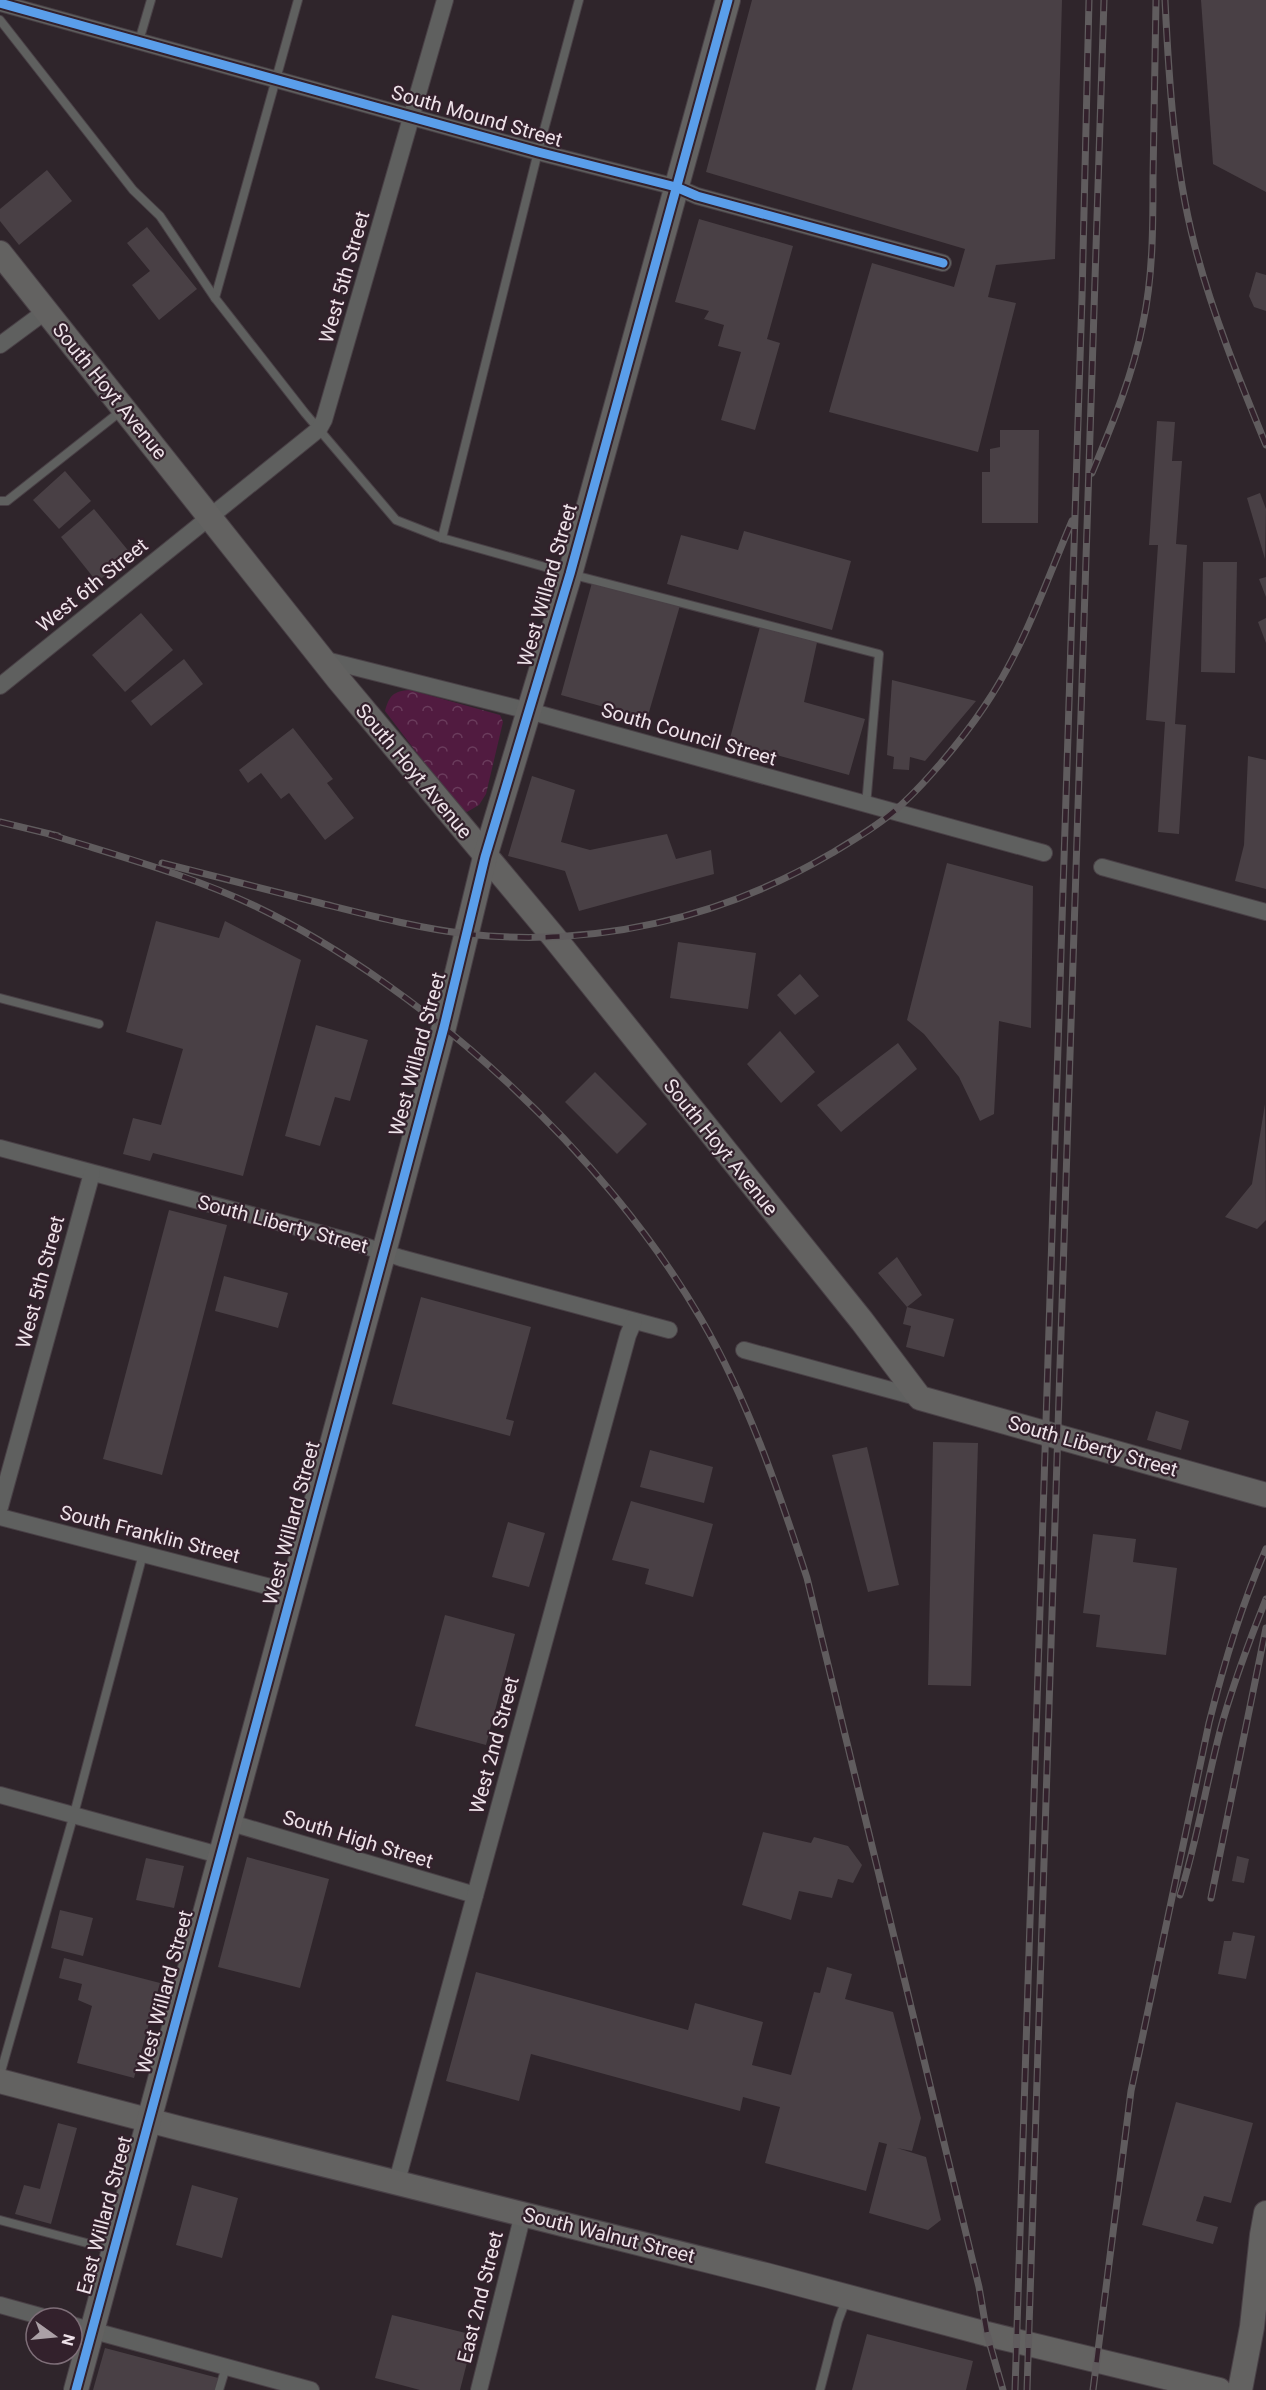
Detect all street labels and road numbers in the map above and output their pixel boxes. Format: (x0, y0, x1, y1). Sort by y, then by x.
street label: South Mound Street (389, 80, 565, 152)
street label: West 5th Street (314, 208, 374, 346)
street label: South Hoyt Avenue (48, 318, 172, 464)
street label: West Willard Street (512, 501, 582, 669)
street label: West 6th Street (31, 533, 153, 637)
street label: South Council Street (599, 697, 779, 771)
street label: South Hoyt Avenue (351, 699, 477, 843)
street label: West Willard Street (384, 969, 450, 1139)
street label: South Hoyt Avenue (659, 1074, 783, 1220)
street label: South Liberty Street (195, 1190, 371, 1258)
street label: West 5th Street (11, 1213, 69, 1351)
street label: South Liberty Street (1005, 1410, 1181, 1482)
street label: West Willard Street (258, 1438, 324, 1608)
street label: South Franklin Street (58, 1500, 242, 1568)
street label: West 2nd Street (464, 1674, 524, 1816)
street label: South High Street (280, 1805, 436, 1873)
street label: West Willard Street (131, 1907, 197, 2077)
street label: East Willard Street (71, 2133, 137, 2297)
street label: South Walnut Street (521, 2202, 697, 2268)
street label: East 2nd Street (452, 2228, 508, 2366)

